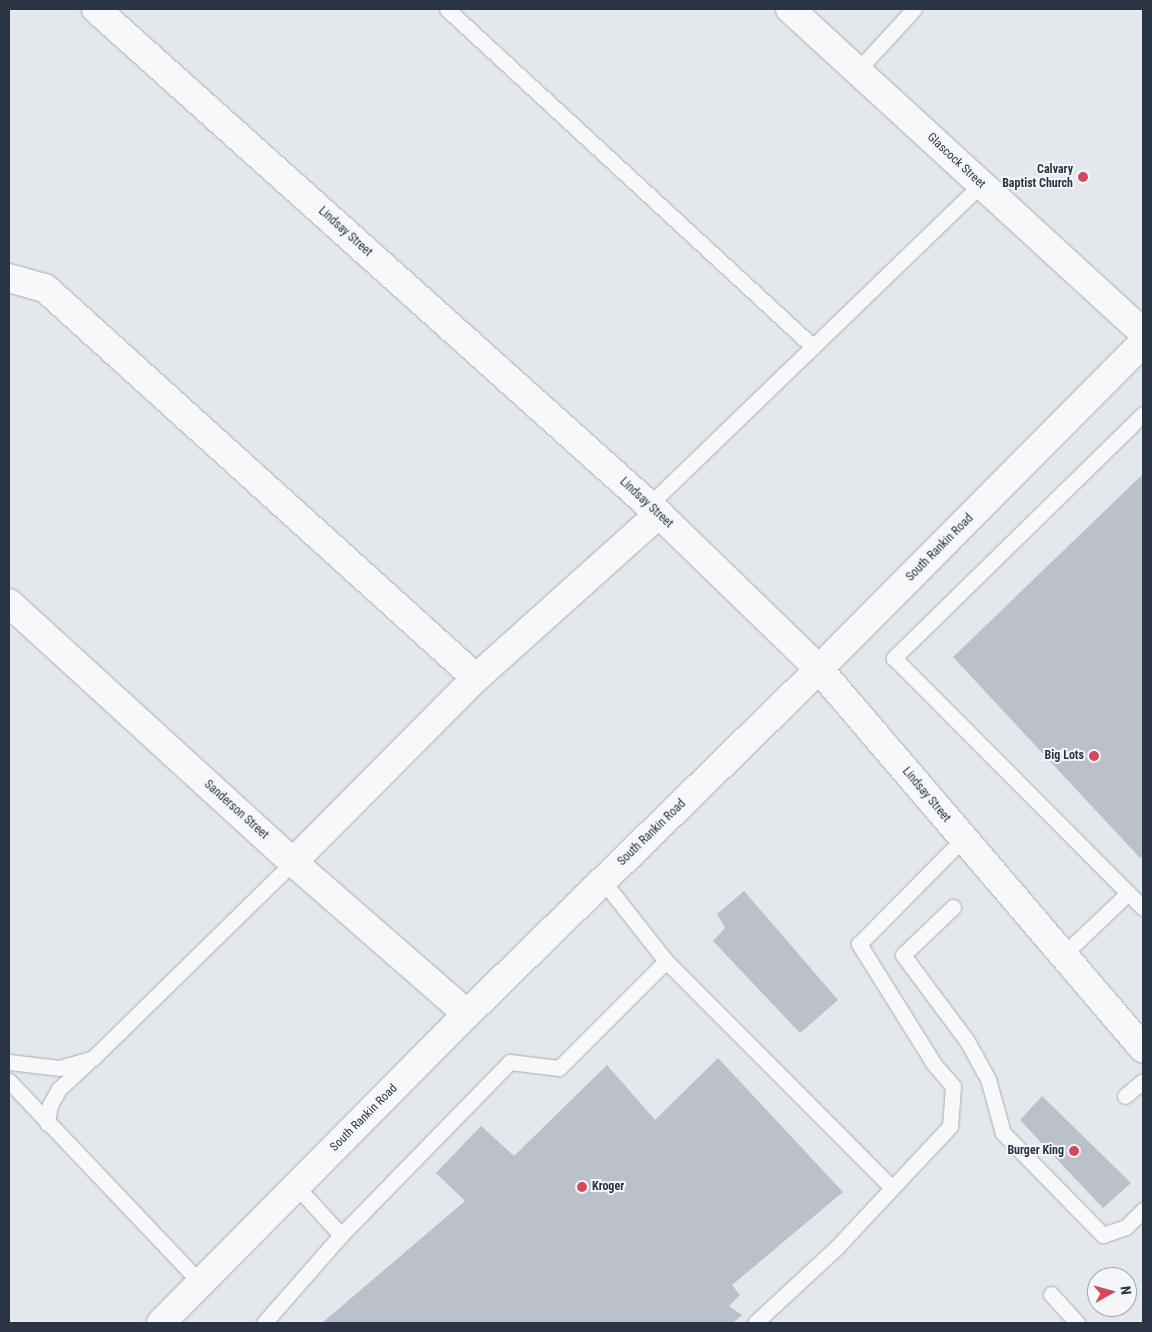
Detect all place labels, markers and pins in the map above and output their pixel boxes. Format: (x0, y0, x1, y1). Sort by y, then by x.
place label: Calvary Baptist Church (1002, 163, 1073, 191)
marker: Calvary Baptist Church (1077, 171, 1089, 183)
place label: Big Lots (1045, 749, 1084, 763)
marker: Big Lots (1088, 750, 1100, 762)
place label: Burger King (1007, 1144, 1064, 1158)
marker: Burger King (1068, 1145, 1080, 1157)
place label: Kroger (592, 1180, 624, 1194)
marker: Kroger (576, 1181, 588, 1193)

